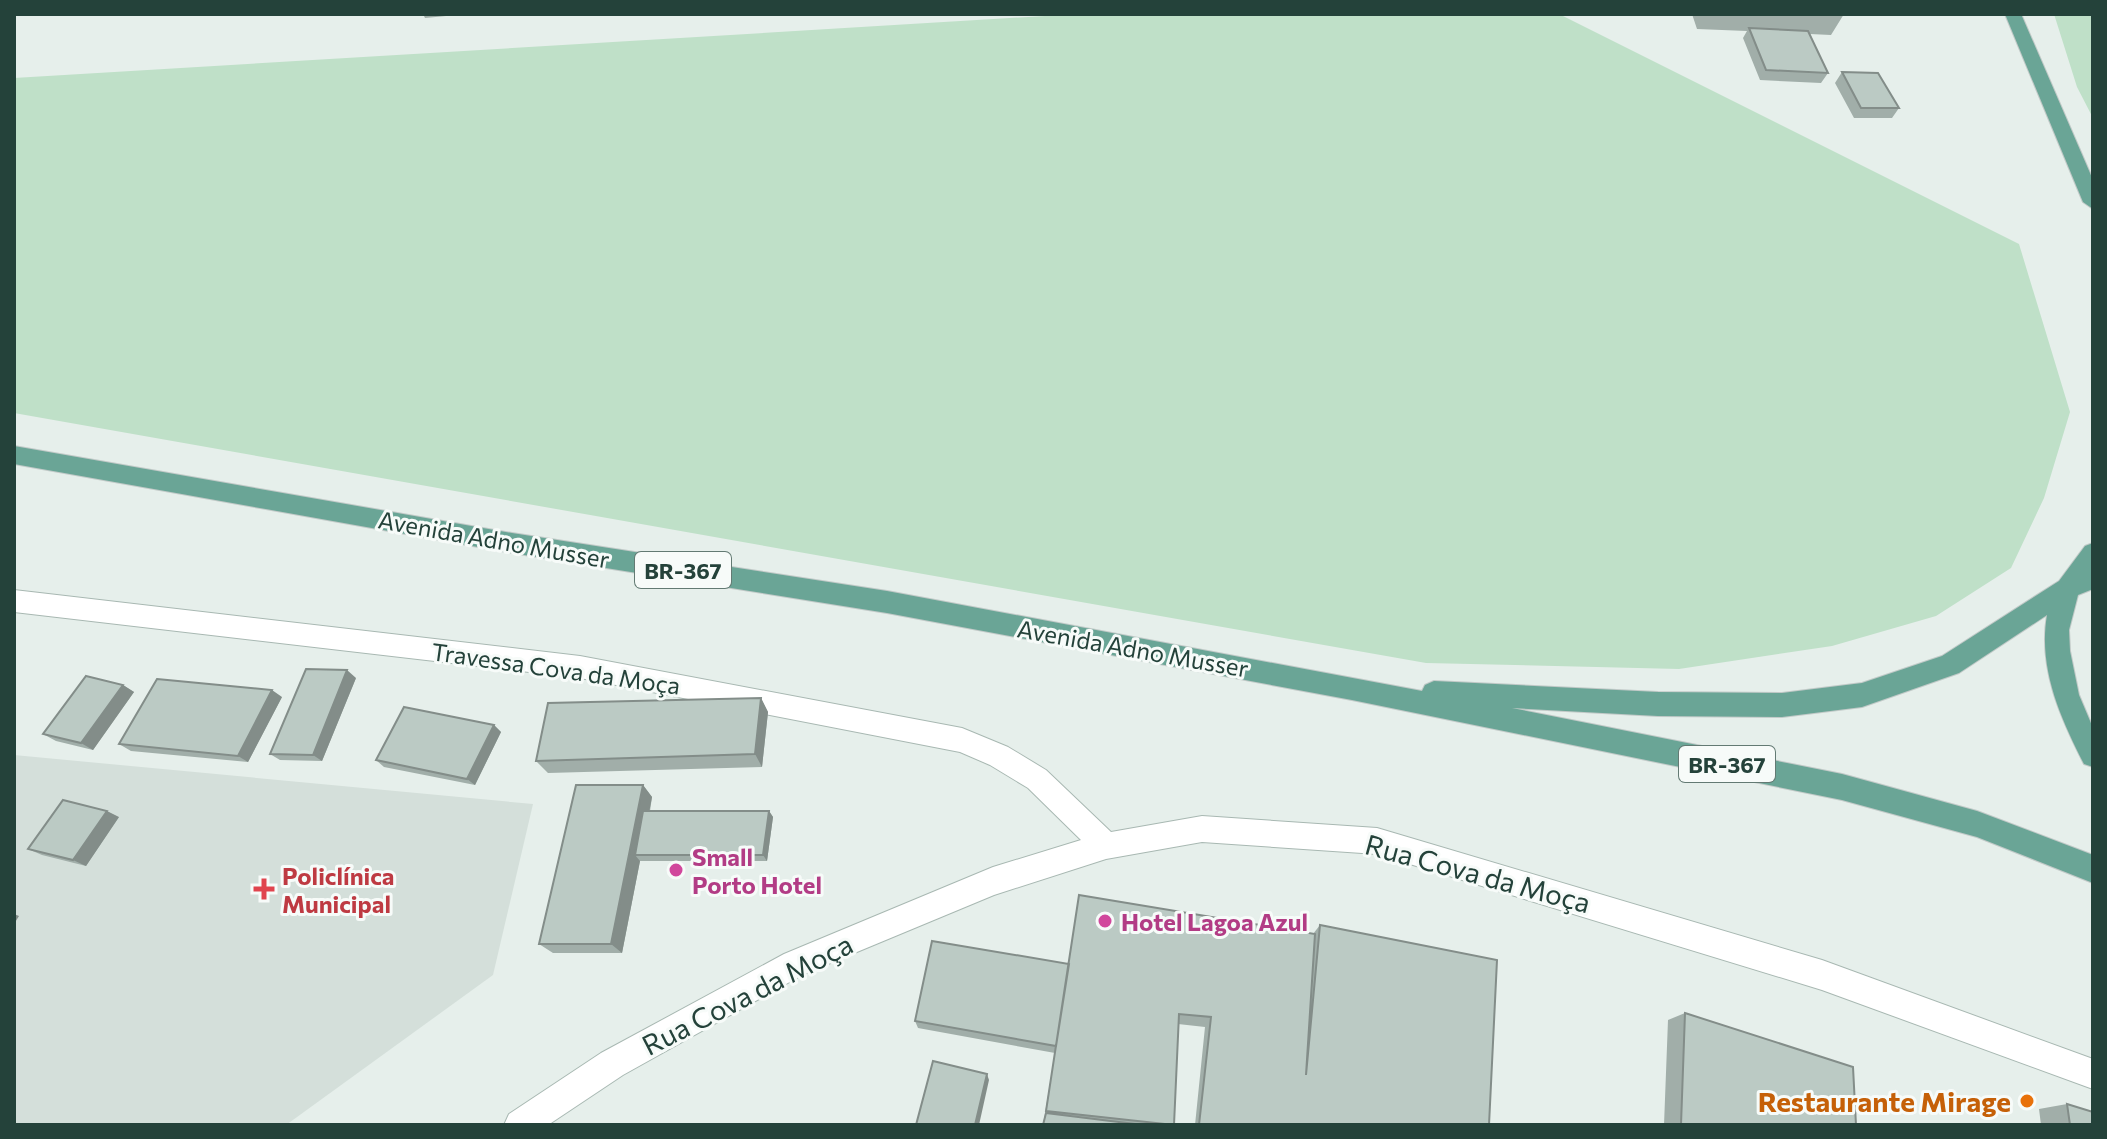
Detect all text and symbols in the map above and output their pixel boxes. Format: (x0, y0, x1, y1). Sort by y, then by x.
street label: Avenida Adno Musser (376, 504, 612, 574)
road number: BR-367 (635, 552, 731, 588)
street label: Avenida Adno Musser (1015, 613, 1251, 683)
street label: Travessa Cova da Moça (430, 636, 682, 700)
road number: BR-367 (1679, 746, 1775, 782)
street label: Rua Cova da Moça (1362, 827, 1594, 919)
place label: Small Porto Hotel (692, 842, 822, 899)
place label: Policlínica Municipal (282, 861, 395, 918)
marker: Small Porto Hotel (667, 861, 685, 879)
marker: Policlínica Municipal (253, 878, 275, 900)
place label: Hotel Lagoa Azul (1121, 907, 1308, 936)
marker: Hotel Lagoa Azul (1096, 912, 1114, 930)
street label: Rua Cova da Moça (636, 926, 858, 1062)
place label: Restaurante Mirage (1758, 1084, 2011, 1118)
marker: Restaurante Mirage (2018, 1092, 2036, 1110)

